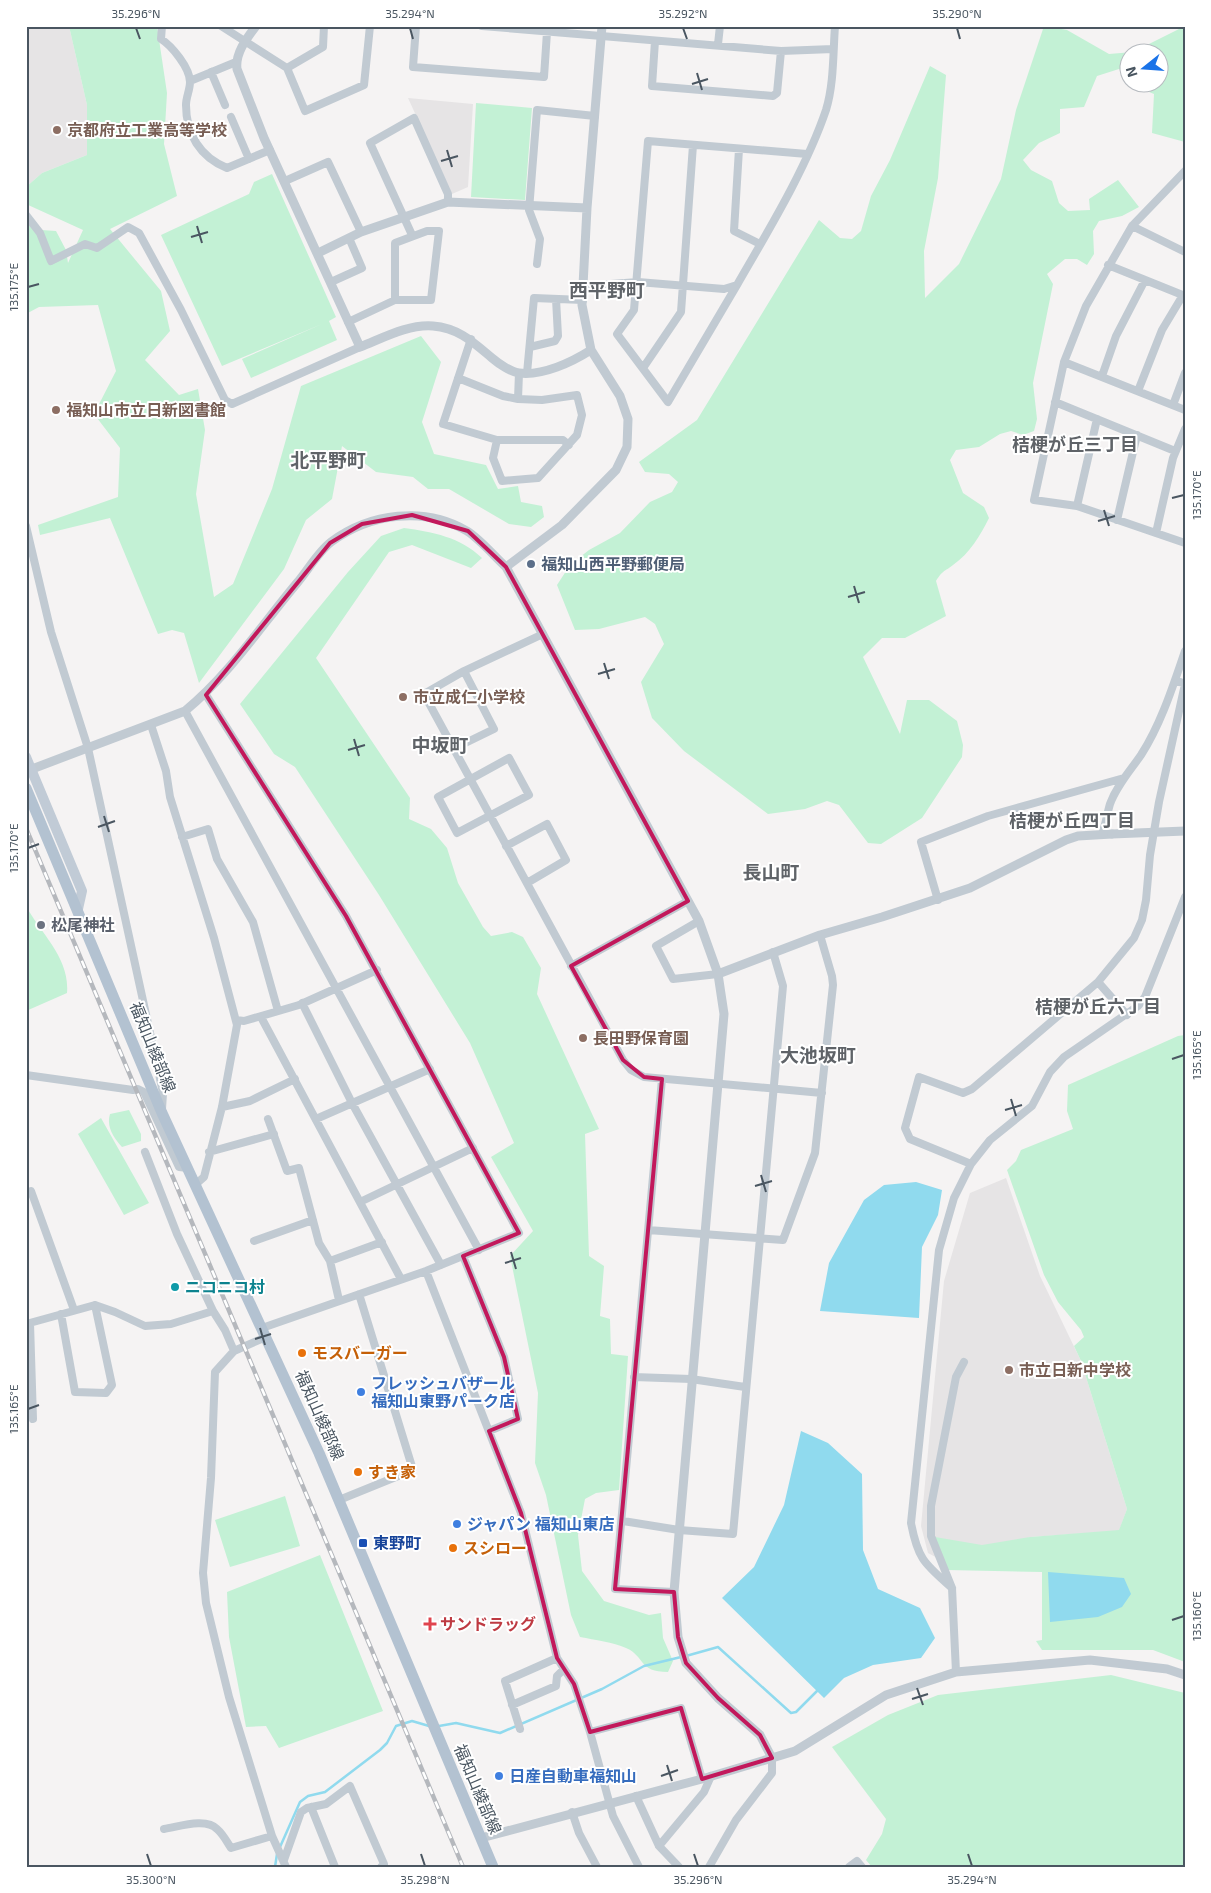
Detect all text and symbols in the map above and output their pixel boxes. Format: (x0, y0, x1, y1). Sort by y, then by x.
text: 35.296°N (111, 6, 161, 20)
text: 35.294°N (385, 6, 435, 20)
text: 35.292°N (658, 6, 708, 20)
text: 35.290°N (932, 6, 982, 20)
north arrow (1118, 42, 1168, 92)
text: N (1121, 65, 1141, 79)
place label: 京都府立工業高等学校 (67, 120, 227, 139)
marker: 京都府立工業高等学校 (51, 124, 63, 136)
text: 135.175°E (6, 262, 20, 311)
district label: 西平野町 (569, 278, 645, 301)
place label: 福知山市立日新図書館 (66, 400, 226, 419)
marker: 福知山市立日新図書館 (50, 404, 62, 416)
district label: 桔梗が丘三丁目 (1012, 433, 1138, 455)
district label: 北平野町 (290, 448, 366, 471)
text: 135.170°E (1189, 470, 1203, 520)
place label: 福知山西平野郵便局 (541, 554, 685, 573)
marker: 福知山西平野郵便局 (525, 558, 537, 570)
place label: 市立成仁小学校 (413, 687, 525, 706)
marker: 市立成仁小学校 (397, 691, 409, 703)
district label: 中坂町 (411, 733, 469, 756)
district label: 桔梗が丘四丁目 (1009, 809, 1135, 831)
text: 135.170°E (6, 823, 20, 873)
district label: 長山町 (742, 860, 800, 883)
place label: 松尾神社 (51, 915, 115, 934)
marker: 松尾神社 (35, 919, 47, 931)
district label: 桔梗が丘六丁目 (1035, 995, 1161, 1017)
street label: 福知山綾部線 (127, 999, 180, 1095)
place label: 長田野保育園 (593, 1028, 689, 1047)
text: 135.165°E (1189, 1030, 1203, 1080)
marker: 長田野保育園 (577, 1032, 589, 1044)
district label: 大池坂町 (780, 1043, 856, 1066)
place label: ニコニコ村 (185, 1277, 265, 1296)
marker: ニコニコ村 (169, 1281, 181, 1293)
place label: モスバーガー (312, 1343, 408, 1362)
marker: モスバーガー (296, 1347, 308, 1359)
place label: 市立日新中学校 (1019, 1360, 1131, 1379)
marker: 市立日新中学校 (1003, 1364, 1015, 1376)
street label: 福知山綾部線 (292, 1367, 349, 1463)
place label: フレッシュバザール 福知山東野パーク店 (371, 1373, 515, 1410)
text: 135.165°E (6, 1384, 20, 1434)
marker: フレッシュバザール 福知山東野パーク店 (355, 1386, 367, 1398)
place label: すき家 (368, 1462, 416, 1481)
marker: すき家 (352, 1466, 364, 1478)
place label: ジャパン 福知山東店 (467, 1514, 614, 1533)
marker: ジャパン 福知山東店 (451, 1518, 463, 1530)
place label: 東野町 (373, 1533, 421, 1552)
marker: 東野町 (357, 1537, 369, 1549)
place label: スシロー (463, 1538, 527, 1557)
marker: スシロー (447, 1542, 459, 1554)
text: 135.160°E (1189, 1591, 1203, 1641)
place label: サンドラッグ (440, 1614, 536, 1633)
marker: サンドラッグ (424, 1618, 436, 1630)
street label: 福知山綾部線 (451, 1741, 506, 1837)
place label: 日産自動車福知山 (509, 1766, 637, 1785)
marker: 日産自動車福知山 (493, 1770, 505, 1782)
text: 35.300°N (126, 1872, 176, 1886)
text: 35.298°N (400, 1872, 450, 1886)
text: 35.296°N (673, 1872, 723, 1886)
text: 35.294°N (947, 1872, 997, 1886)

